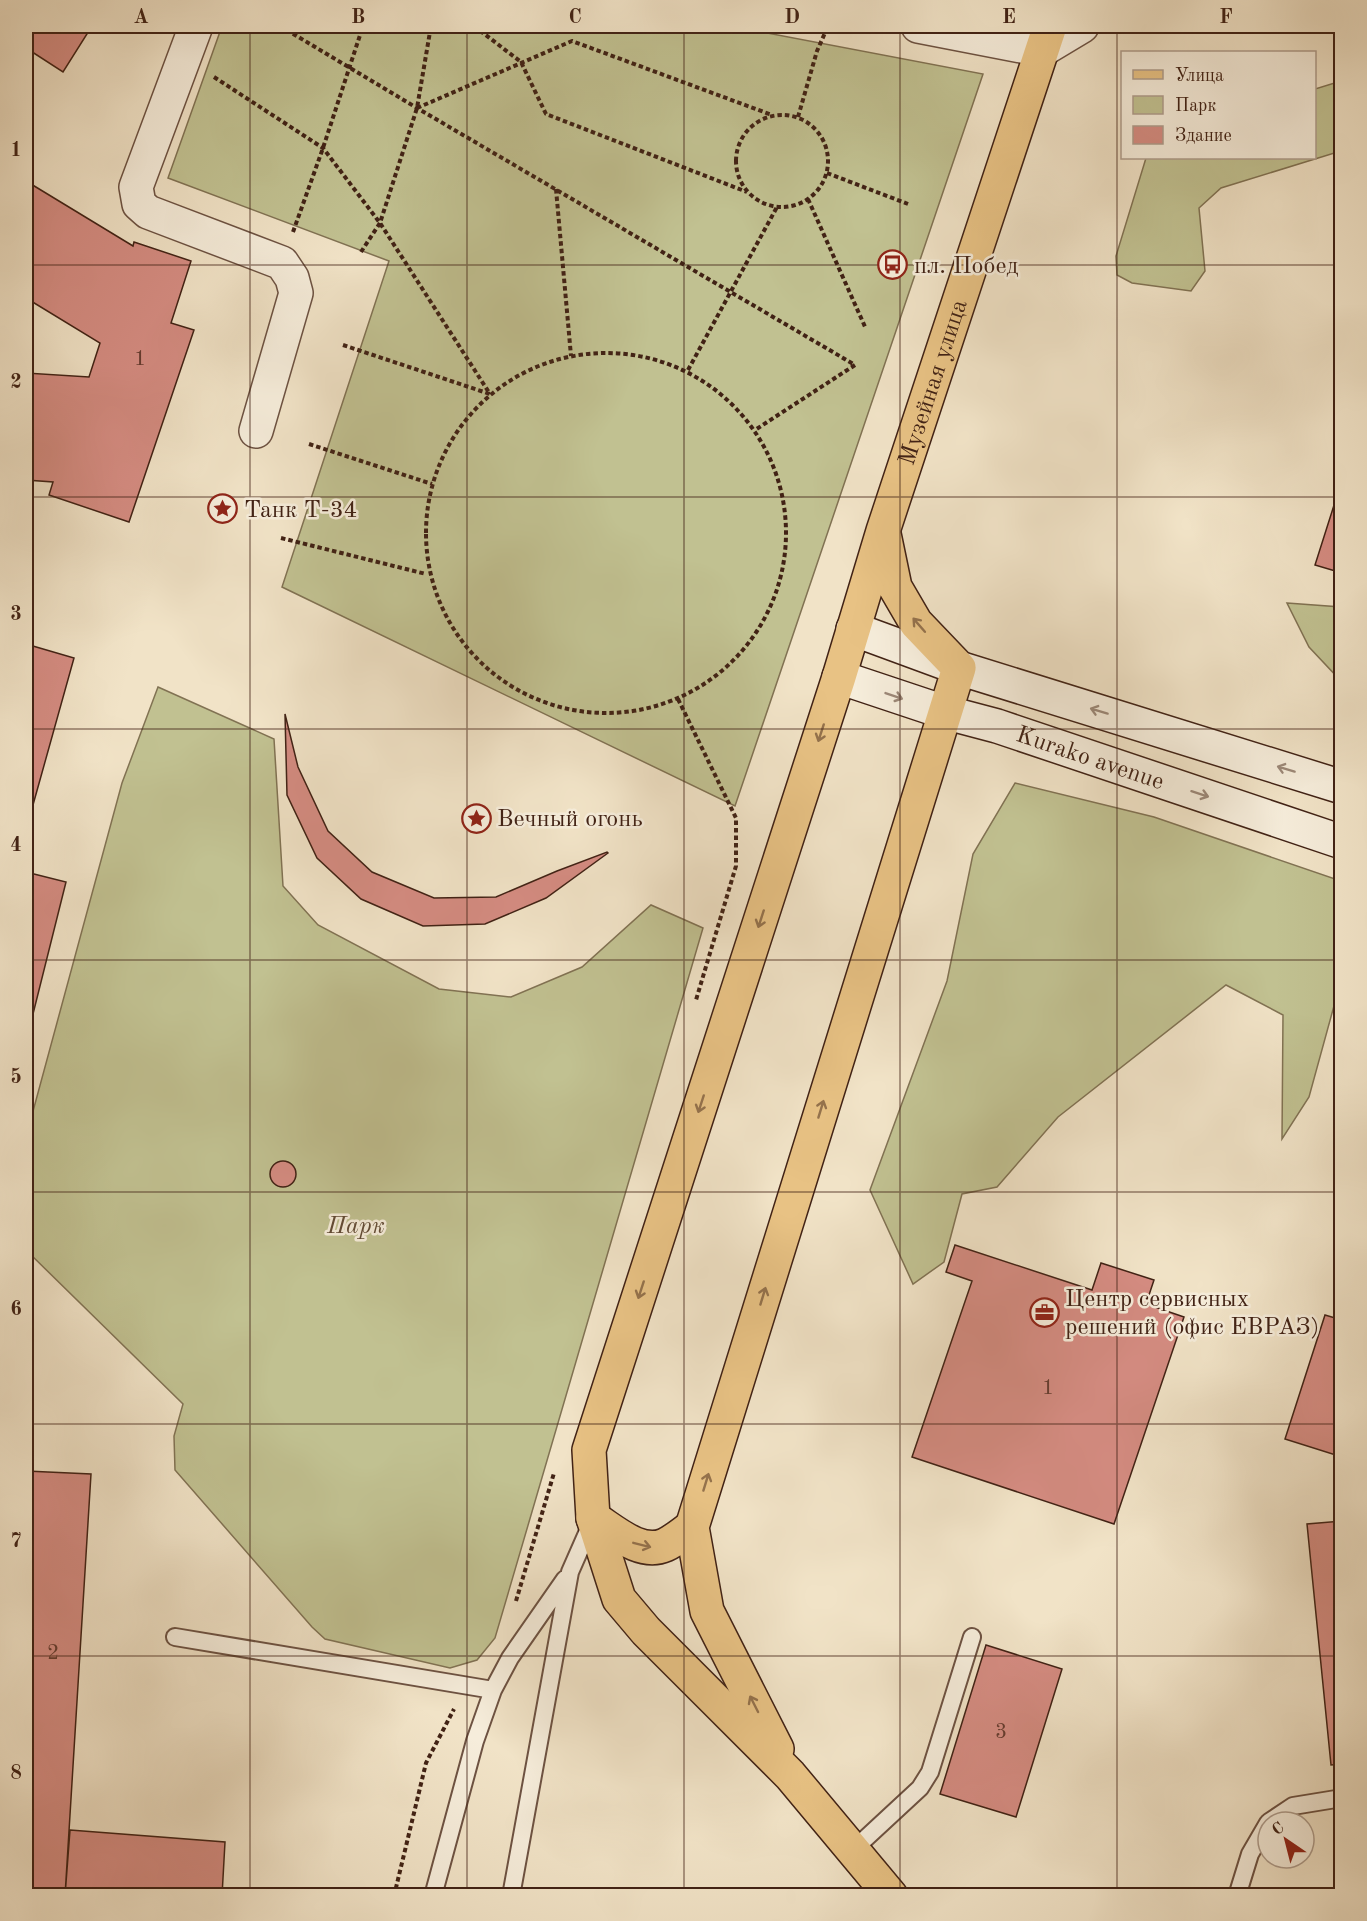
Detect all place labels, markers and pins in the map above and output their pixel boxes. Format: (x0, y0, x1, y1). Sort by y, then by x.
bus stop icon: пл. Побед (877, 249, 909, 281)
place label: пл. Побед (914, 255, 1018, 279)
place icon: Танк Т-34 (207, 493, 239, 525)
place label: Танк Т-34 (244, 499, 358, 523)
place icon: Вечный огонь (460, 802, 492, 834)
place label: Вечный огонь (497, 808, 643, 832)
place label: Центр сервисных решений (офис ЕВРАЗ) (1065, 1288, 1319, 1340)
office icon: Центр сервисных решений (офис ЕВРАЗ) (1028, 1296, 1060, 1328)

